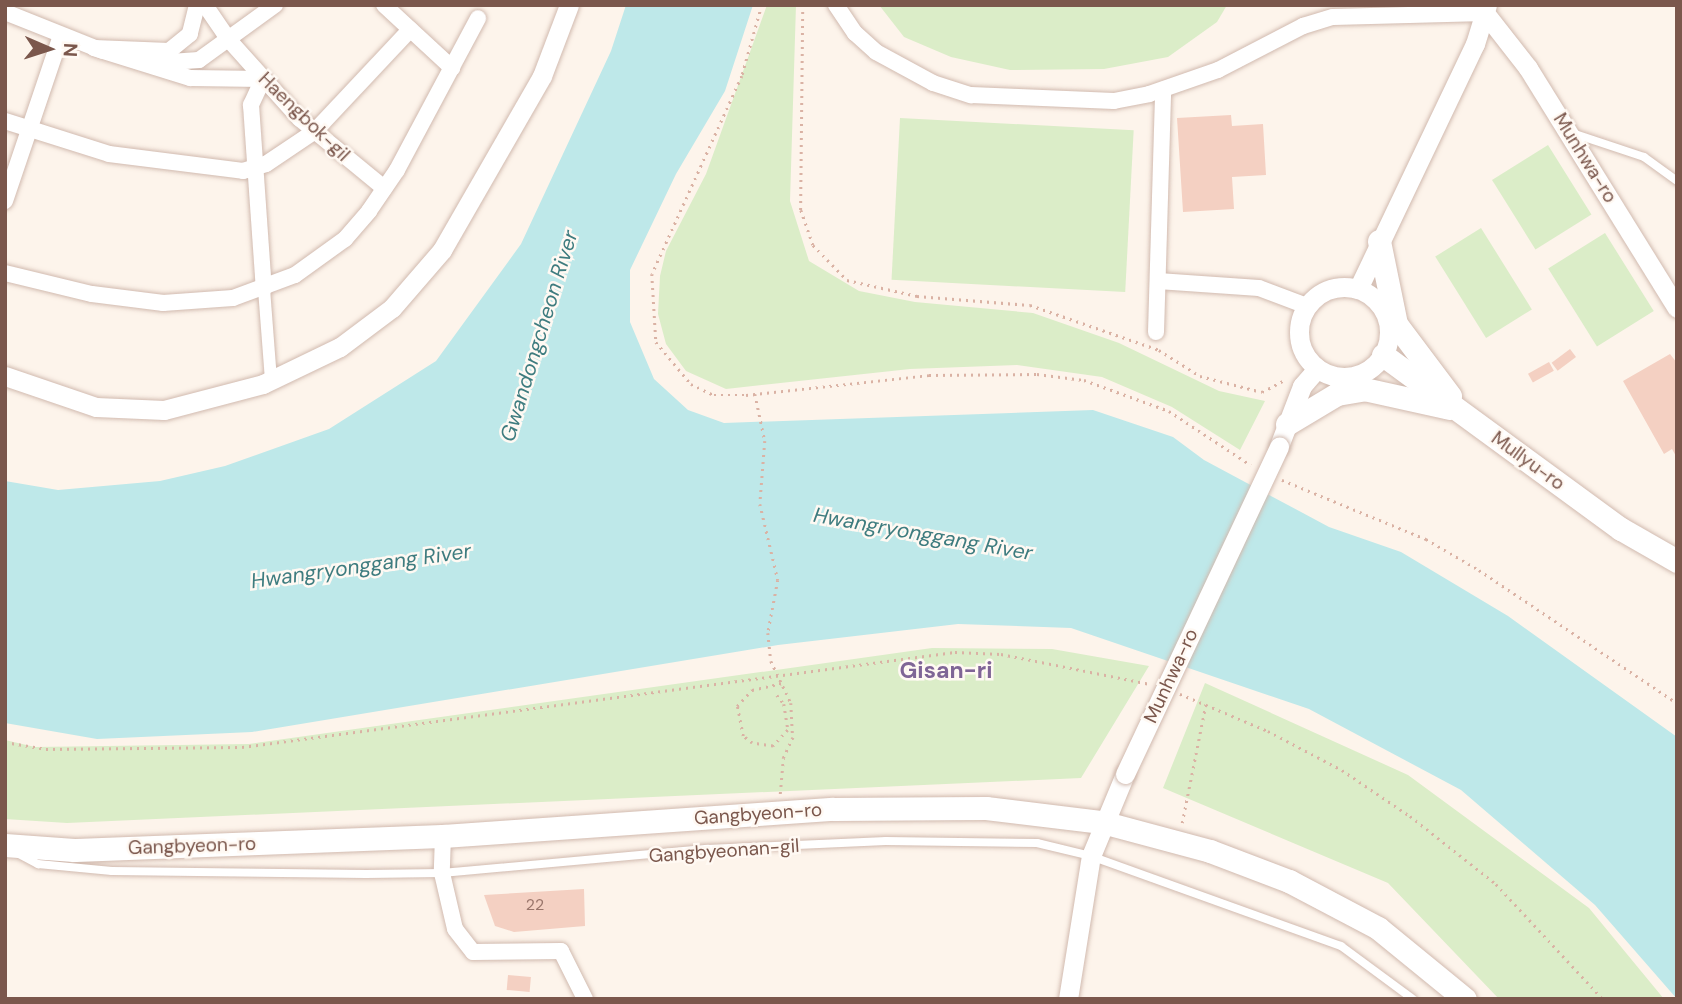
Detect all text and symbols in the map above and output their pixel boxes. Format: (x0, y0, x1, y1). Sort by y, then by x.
north arrow (14, 14, 84, 84)
text: N (58, 43, 83, 58)
street label: Haengbok-gil (254, 68, 354, 166)
street label: Munhwa-ro (1548, 109, 1622, 207)
water label: Gwandongcheon River (495, 227, 583, 445)
street label: Mullyu-ro (1487, 427, 1569, 495)
water label: Hwangryonggang River (812, 502, 1034, 566)
water label: Hwangryonggang River (249, 538, 473, 594)
street label: Munhwa-ro (1139, 625, 1203, 727)
district label: Gisan-ri (899, 656, 993, 684)
street label: Gangbyeon-ro (693, 798, 823, 830)
street label: Gangbyeon-ro (128, 832, 256, 860)
street label: Gangbyeonan-gil (648, 834, 800, 868)
house number: 22 (526, 895, 544, 915)

